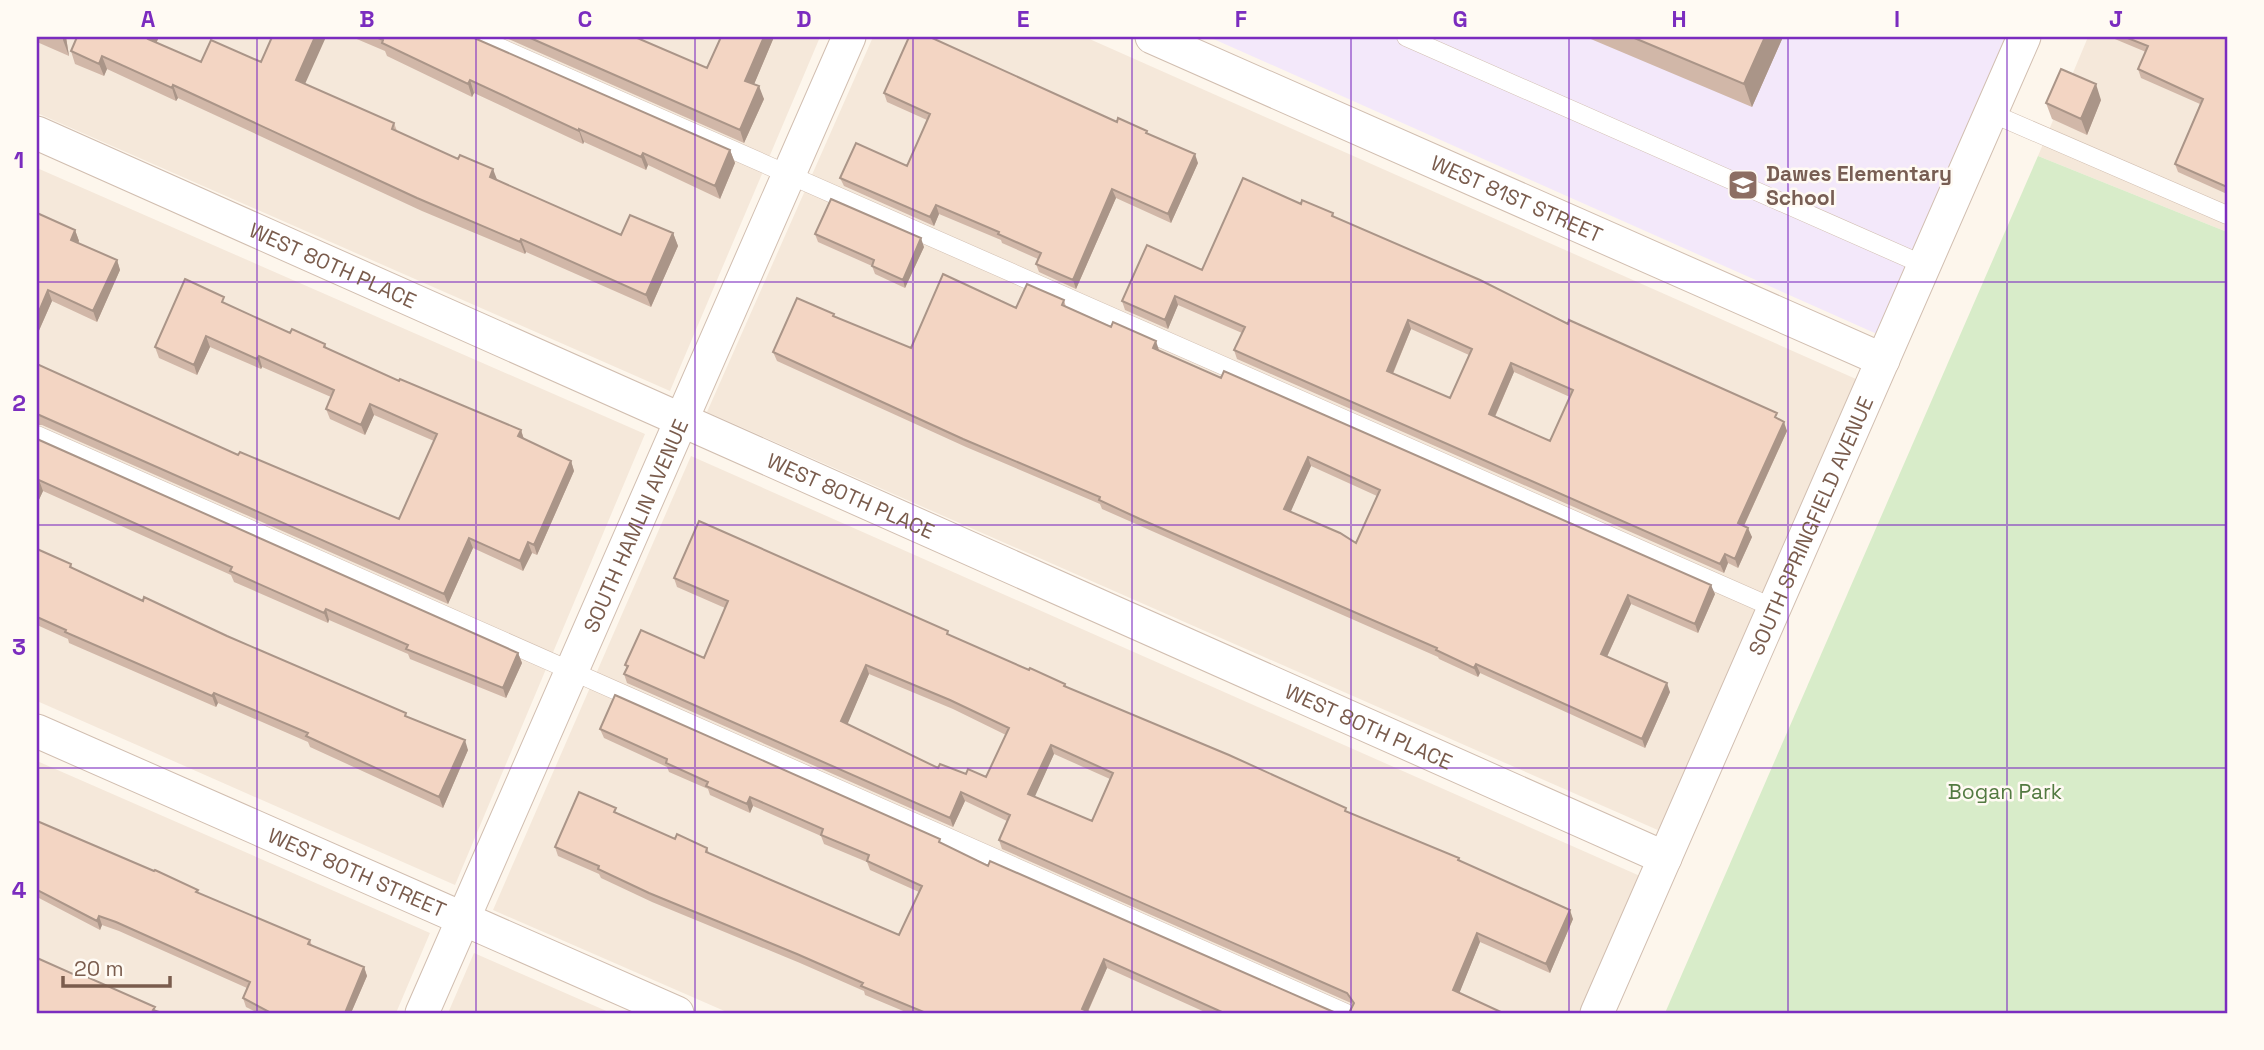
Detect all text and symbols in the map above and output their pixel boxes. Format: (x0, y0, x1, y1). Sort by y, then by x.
text: A (141, 4, 156, 34)
text: B (359, 4, 375, 34)
text: C (578, 4, 592, 34)
text: D (796, 4, 812, 34)
text: E (1017, 4, 1029, 34)
text: F (1235, 4, 1247, 34)
text: G (1452, 4, 1468, 34)
text: H (1671, 4, 1687, 34)
text: I (1894, 4, 1900, 34)
text: J (2109, 4, 2123, 34)
text: 1 (14, 145, 24, 175)
street label: WEST 81ST STREET (1427, 149, 1607, 248)
place label: Dawes Elementary School (1766, 160, 1952, 211)
school or university icon: Dawes Elementary School (1726, 168, 1760, 202)
street label: WEST 80TH PLACE (245, 216, 421, 314)
text: 2 (12, 388, 26, 418)
street label: SOUTH SPRINGFIELD AVENUE (1742, 392, 1879, 659)
street label: SOUTH HAMLIN AVENUE (577, 415, 694, 636)
street label: WEST 80TH PLACE (763, 446, 939, 544)
text: 3 (12, 632, 26, 662)
street label: WEST 80TH PLACE (1281, 677, 1457, 775)
park label: Bogan Park (1948, 778, 2062, 805)
street label: WEST 80TH STREET (264, 821, 450, 923)
text: 4 (12, 875, 27, 905)
scale bar (63, 945, 170, 989)
text: 20 m (74, 955, 124, 982)

